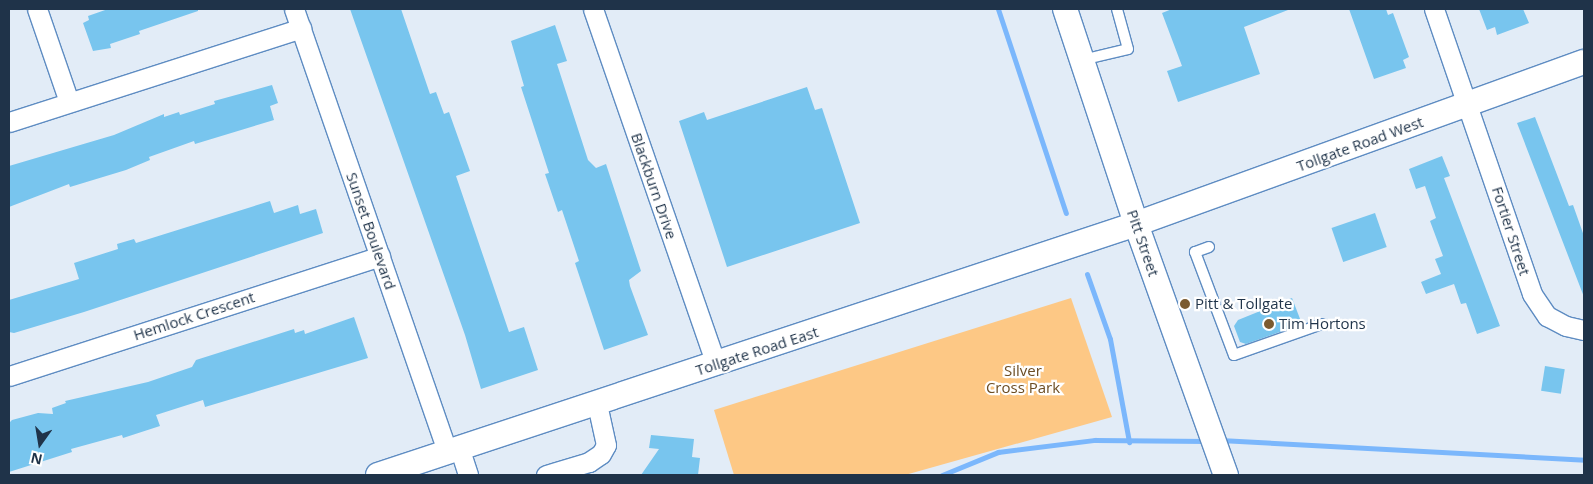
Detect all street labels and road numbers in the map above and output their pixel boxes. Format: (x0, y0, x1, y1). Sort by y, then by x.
street label: Tollgate Road West (1294, 113, 1426, 175)
street label: Blackburn Drive (627, 131, 681, 241)
street label: Sunset Boulevard (343, 170, 399, 292)
street label: Fortier Street (1488, 184, 1534, 278)
street label: Pitt Street (1123, 207, 1163, 279)
street label: Hemlock Crescent (131, 288, 257, 344)
street label: Tollgate Road East (693, 323, 821, 379)

